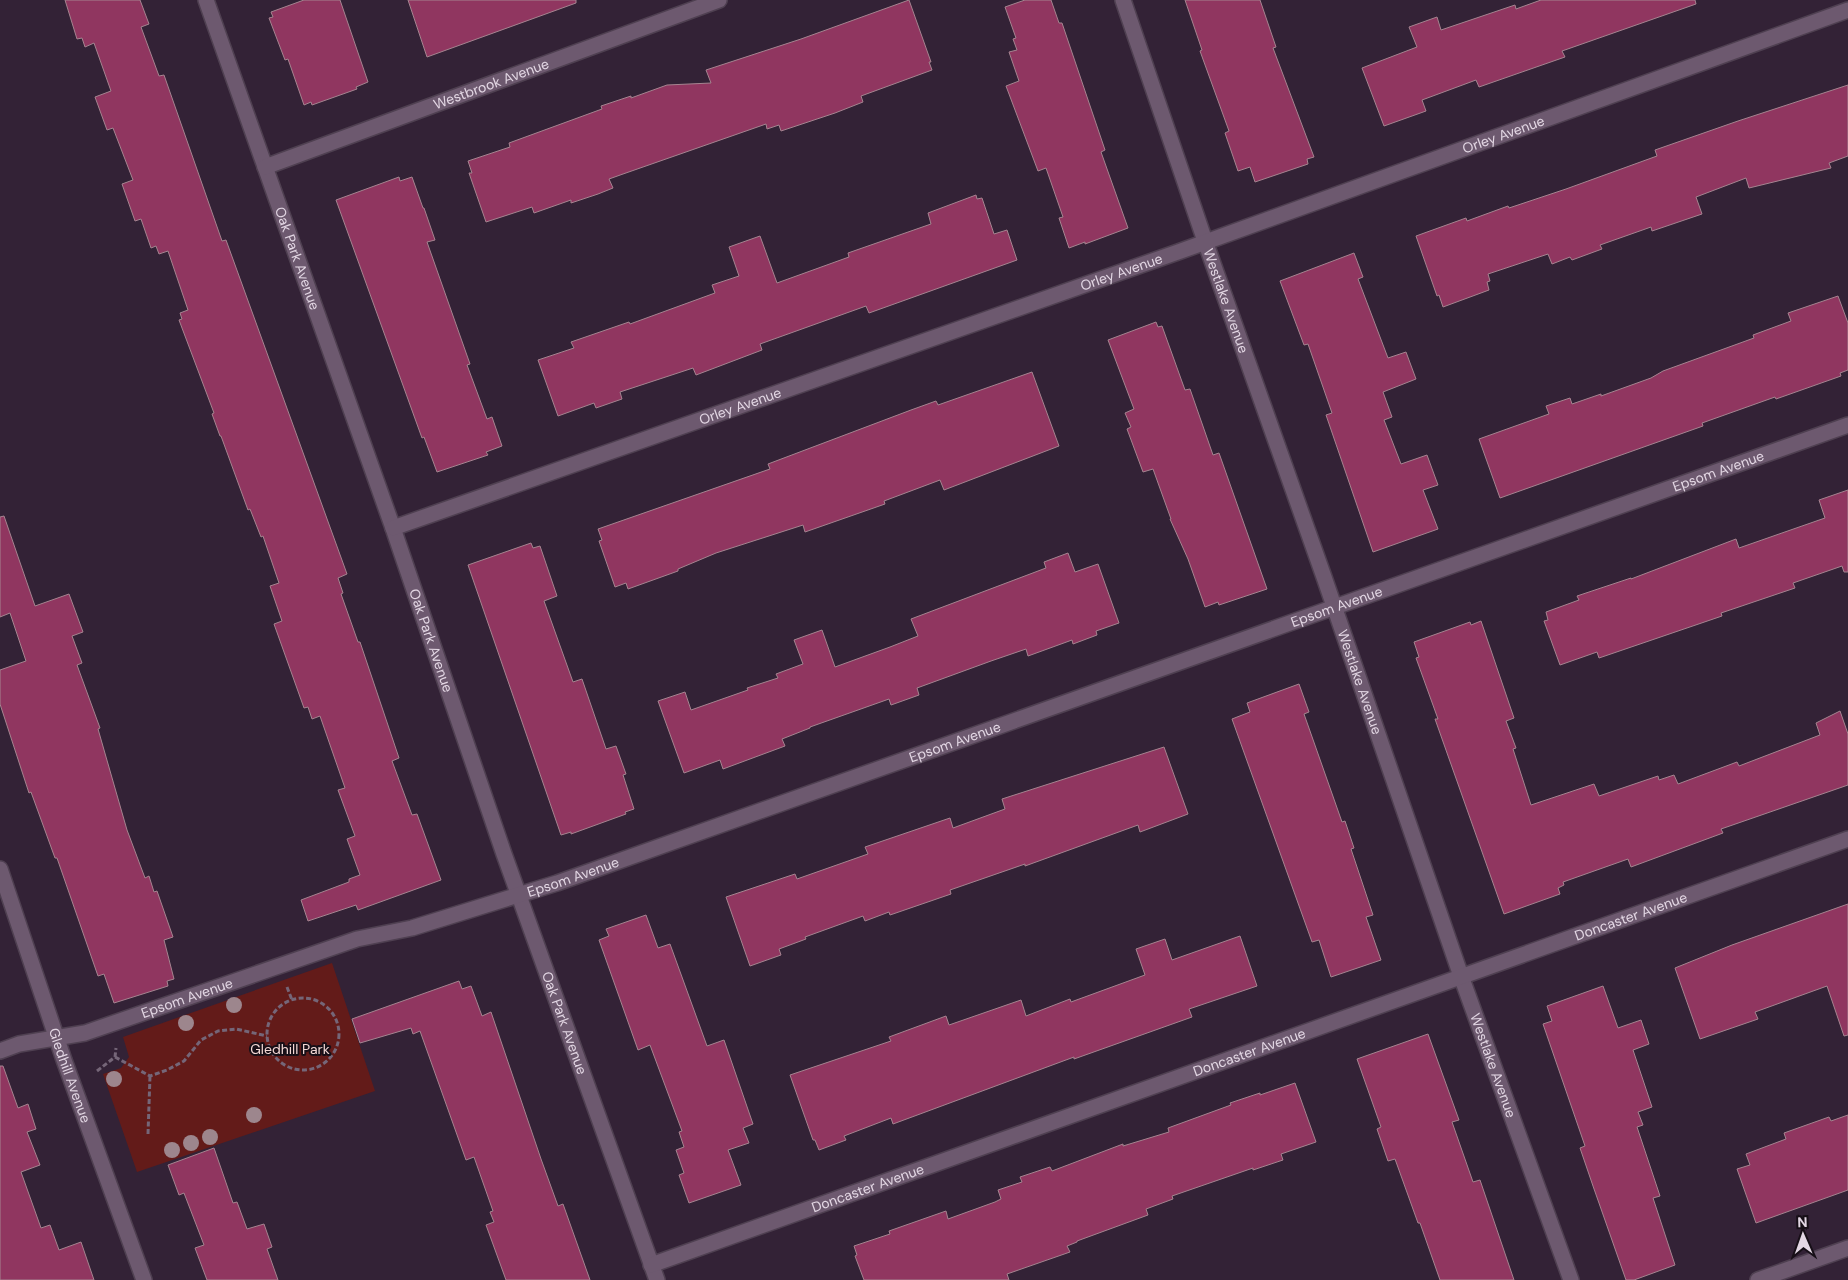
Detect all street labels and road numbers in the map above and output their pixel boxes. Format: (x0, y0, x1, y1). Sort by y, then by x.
street label: Westbrook Avenue (431, 54, 551, 113)
street label: Orley Avenue (1460, 111, 1547, 158)
street label: Oak Park Avenue (271, 204, 324, 312)
street label: Westlake Avenue (1199, 246, 1253, 356)
street label: Orley Avenue (1078, 249, 1165, 295)
street label: Orley Avenue (697, 383, 784, 429)
street label: Epsom Avenue (1670, 447, 1766, 496)
street label: Epsom Avenue (1288, 582, 1385, 631)
street label: Oak Park Avenue (405, 586, 457, 695)
street label: Westlake Avenue (1334, 627, 1386, 737)
street label: Epsom Avenue (907, 717, 1003, 766)
street label: Epsom Avenue (525, 853, 621, 901)
street label: Doncaster Avenue (1572, 888, 1690, 945)
street label: Oak Park Avenue (538, 969, 591, 1077)
street label: Epsom Avenue (139, 974, 235, 1022)
street label: Westlake Avenue (1466, 1011, 1520, 1120)
street label: Doncaster Avenue (1191, 1024, 1308, 1080)
street label: Gledhill Avenue (45, 1026, 95, 1125)
street label: Doncaster Avenue (809, 1160, 926, 1216)

